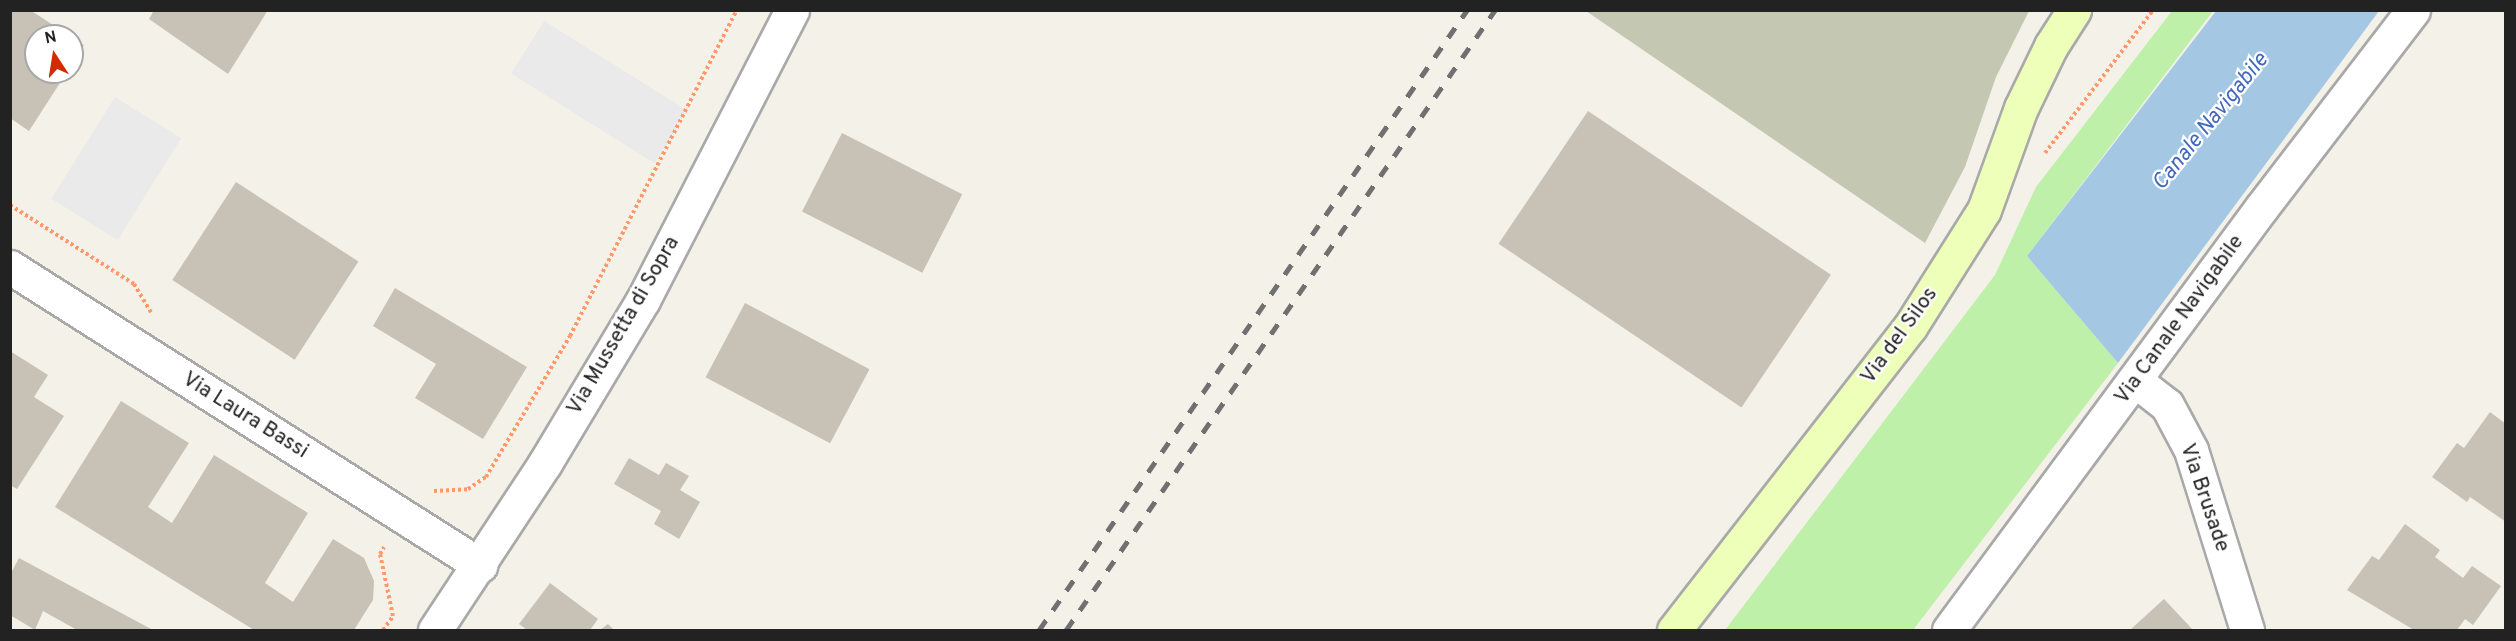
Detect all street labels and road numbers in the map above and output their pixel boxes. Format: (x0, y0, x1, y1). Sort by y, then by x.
street label: Via Canale Navigabile (2110, 231, 2250, 409)
street label: Via Mussetta di Sopra (563, 232, 685, 420)
street label: Via del Silos (1857, 283, 1943, 389)
street label: Via Laura Bassi (177, 367, 313, 465)
street label: Via Brusade (2174, 441, 2234, 555)

